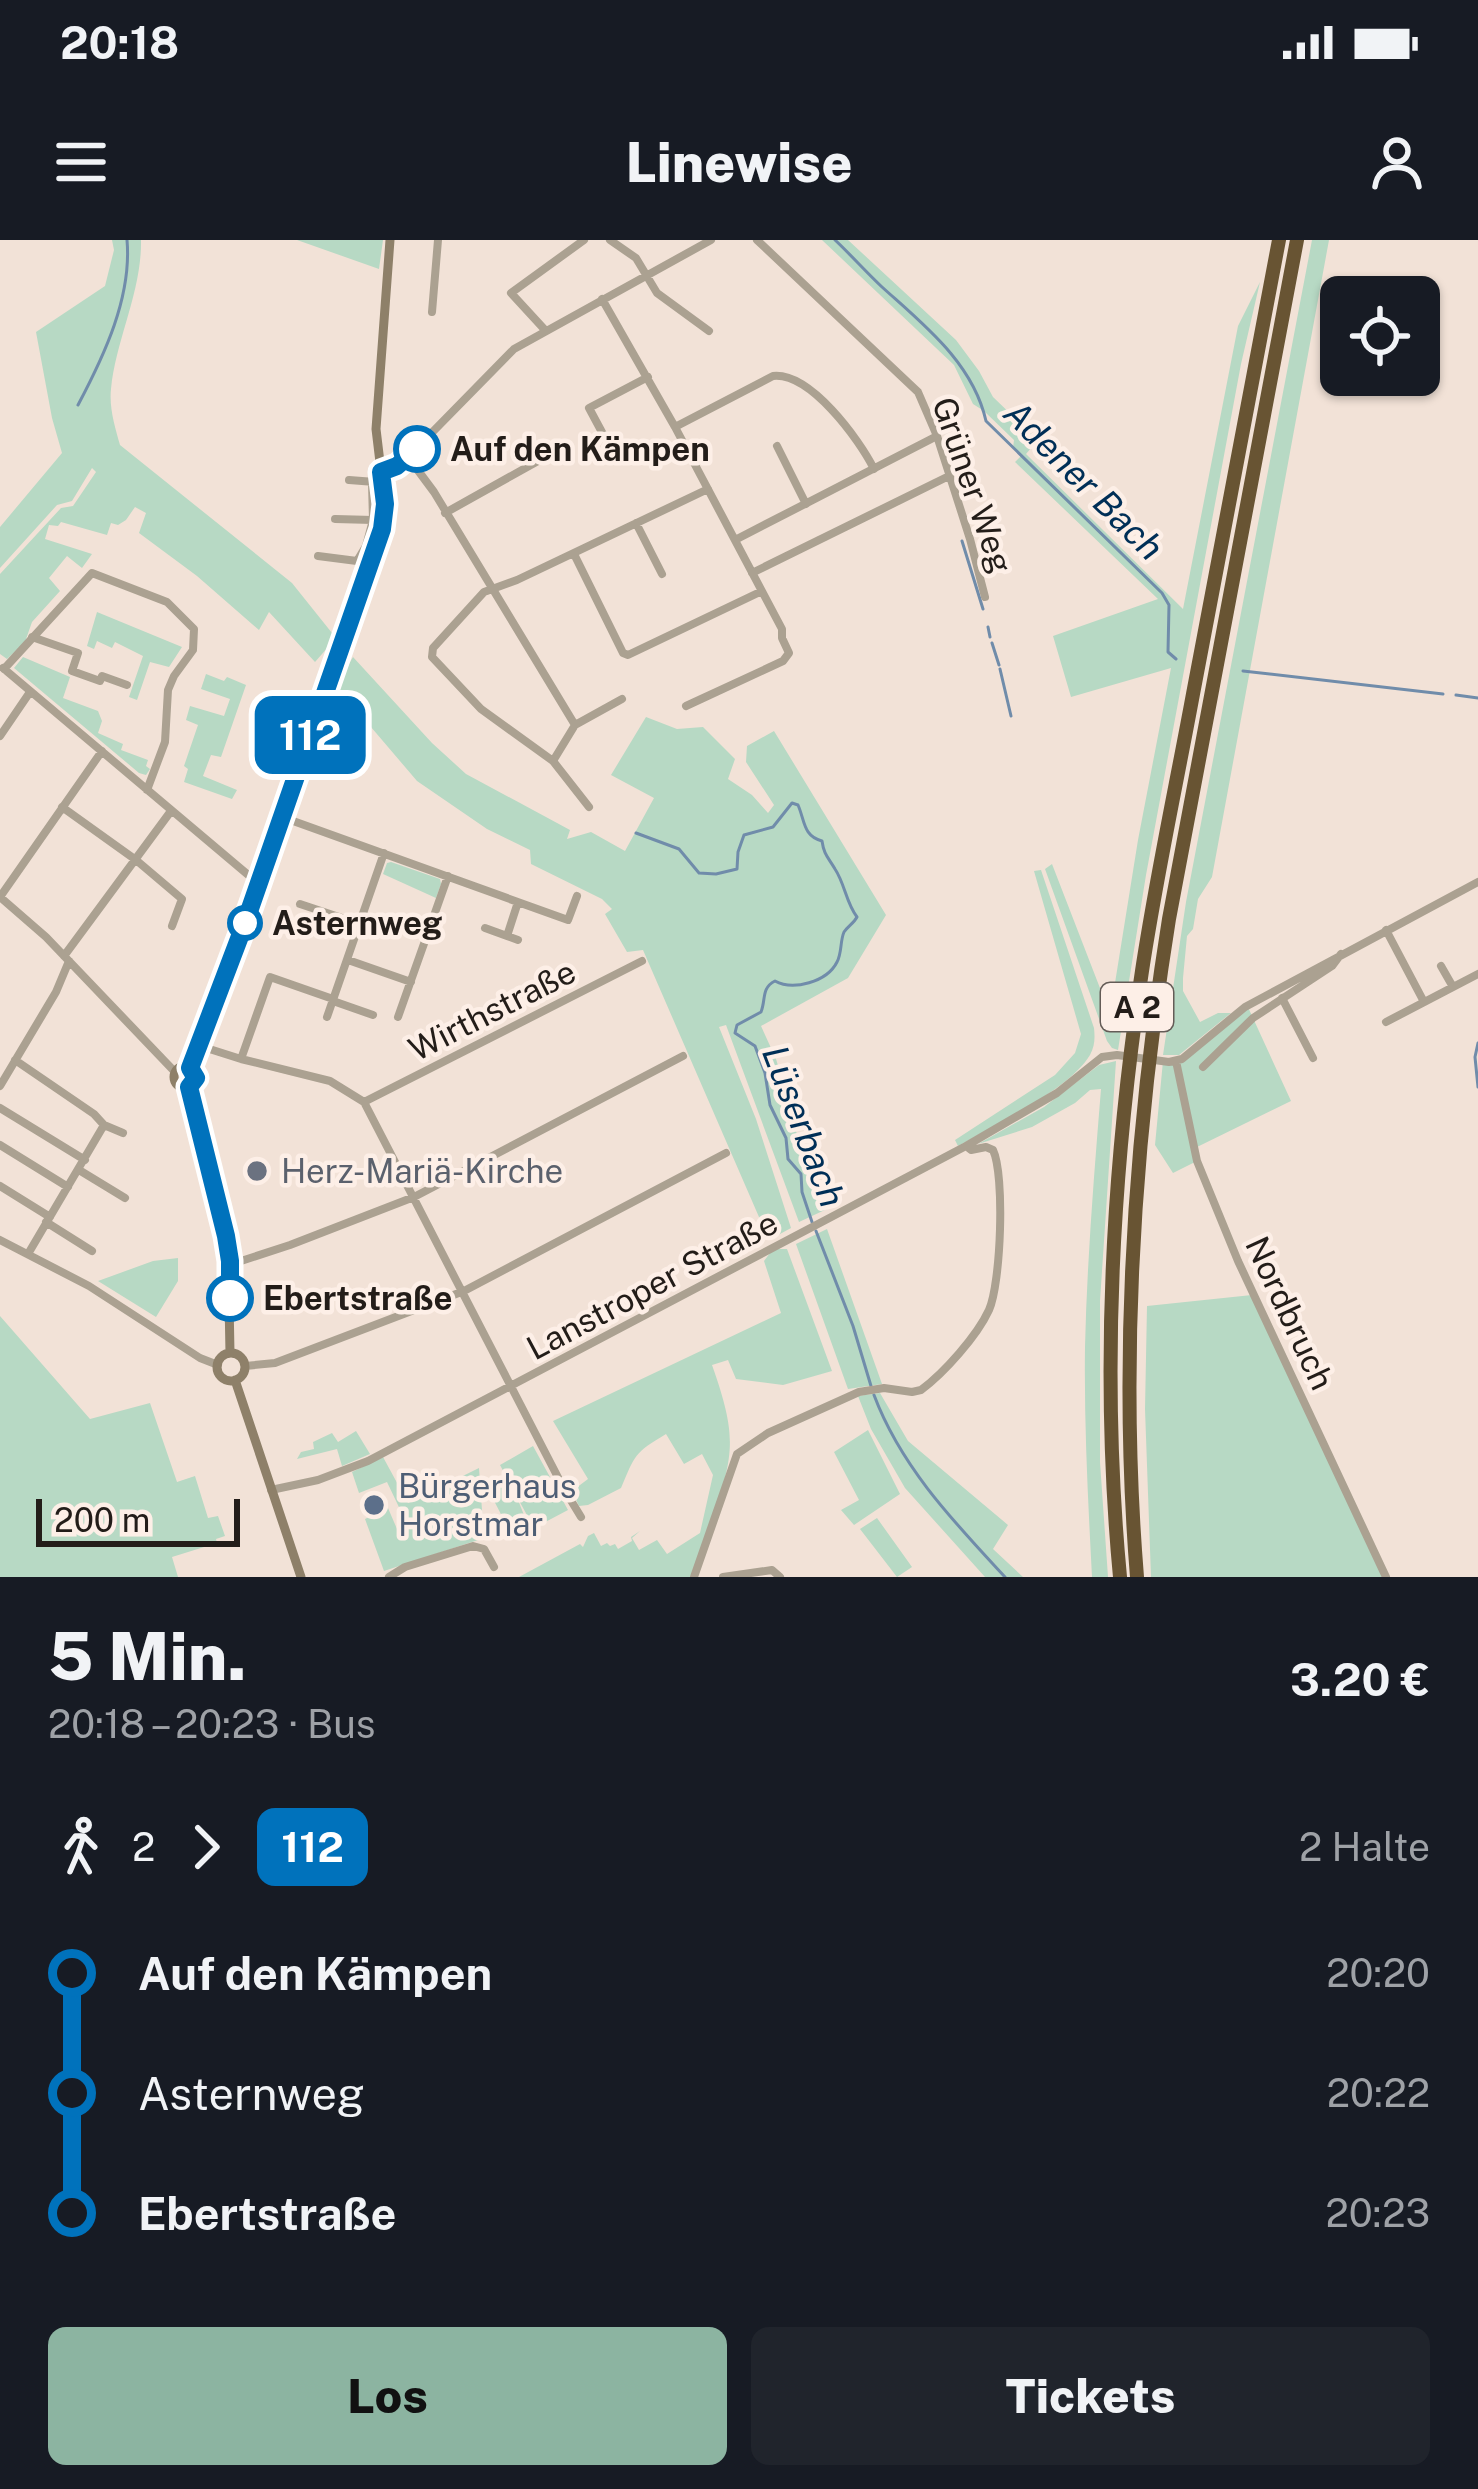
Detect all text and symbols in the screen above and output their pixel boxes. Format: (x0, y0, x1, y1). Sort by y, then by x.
text: 20:18 (60, 16, 179, 69)
icon: menu (48, 129, 114, 195)
icon: person (1364, 129, 1430, 195)
text: Linewise (625, 131, 853, 194)
map controls (1320, 276, 1440, 396)
button: locate (1320, 276, 1440, 396)
street label: Grüner Weg (925, 392, 1021, 578)
water label: Adener Bach (996, 392, 1172, 568)
marker: Auf den Kämpen (395, 427, 439, 471)
place label: Auf den Kämpen (450, 430, 710, 468)
line badge: 112 (241, 696, 379, 774)
text: 112 (279, 710, 341, 759)
place label: Asternweg (272, 904, 443, 942)
marker: Asternweg (229, 907, 261, 939)
street label: Wirthstraße (402, 952, 582, 1068)
road number: A 2 (1101, 983, 1173, 1031)
water label: Lüserbach (754, 1039, 854, 1213)
place label: Herz-Mariä-Kirche (281, 1152, 563, 1190)
marker: Herz-Mariä-Kirche (244, 1158, 270, 1184)
street label: Lanstroper Straße (520, 1203, 784, 1367)
street label: Nordbruch (1238, 1230, 1342, 1396)
marker: Ebertstraße (208, 1276, 252, 1320)
place label: Ebertstraße (263, 1279, 453, 1317)
place label: Bürgerhaus Horstmar (398, 1467, 577, 1543)
marker: Bürgerhaus Horstmar (361, 1492, 387, 1518)
scale bar (36, 1493, 240, 1546)
text: 200 m (54, 1501, 150, 1539)
text: 5 Min. (48, 1617, 247, 1695)
text: 3.20 € (1290, 1653, 1430, 1706)
text: 20:18 – 20:23 · Bus (48, 1701, 376, 1747)
icon: walk (48, 1814, 114, 1880)
icon: forward (173, 1814, 239, 1880)
text: 112 (281, 1822, 344, 1871)
text: 2 (132, 1824, 155, 1870)
text: 2 Halte (1299, 1824, 1430, 1870)
text: Auf den Kämpen (138, 1947, 492, 2000)
text: 20:20 (1326, 1950, 1430, 1996)
text: Asternweg (138, 2067, 365, 2120)
text: 20:22 (1327, 2070, 1430, 2116)
text: Ebertstraße (138, 2187, 397, 2240)
text: 20:23 (1325, 2190, 1430, 2236)
button: Los (48, 2327, 727, 2465)
button: Tickets (751, 2327, 1430, 2465)

